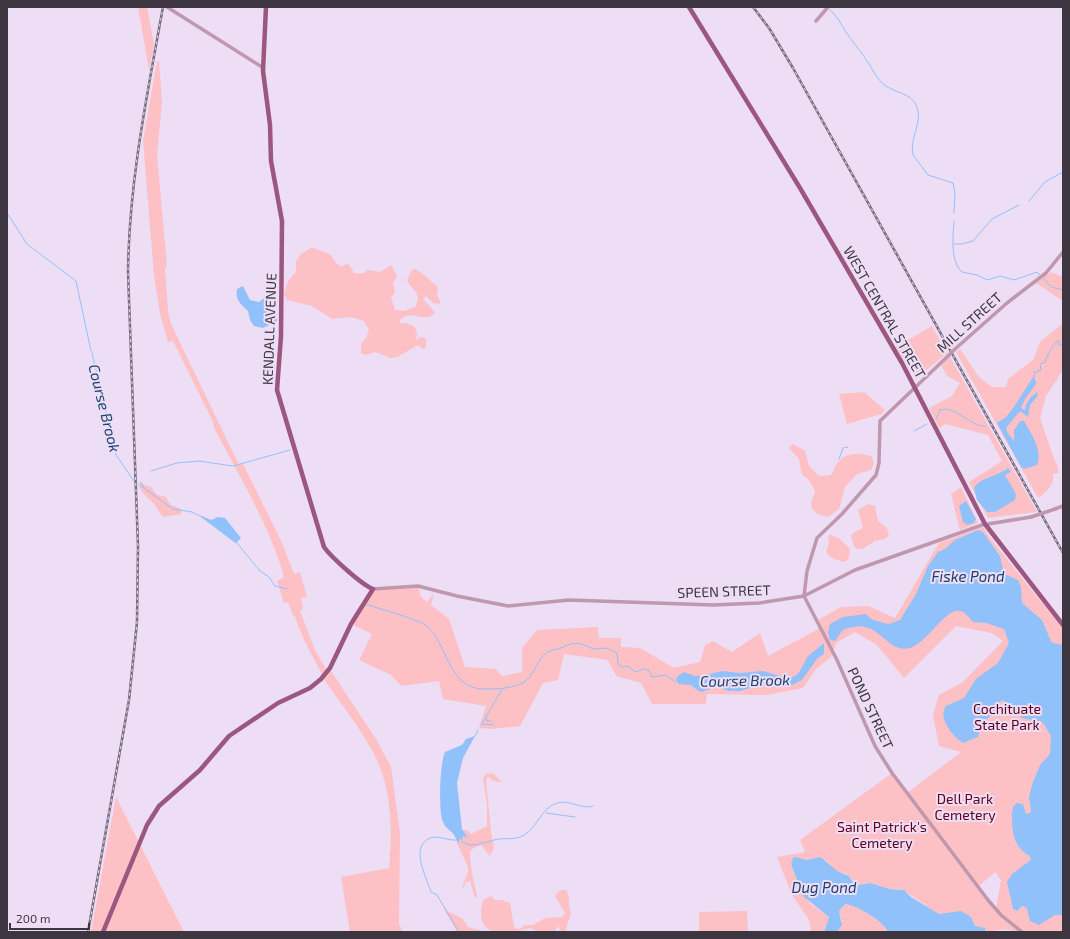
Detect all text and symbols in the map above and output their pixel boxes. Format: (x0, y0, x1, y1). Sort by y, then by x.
street label: WEST CENTRAL STREET (840, 243, 930, 381)
street label: KENDALL AVENUE (259, 272, 279, 385)
street label: MILL STREET (933, 288, 1005, 356)
water label: Course Brook (85, 362, 125, 454)
water label: Fiske Pond (932, 567, 1005, 585)
street label: SPEEN STREET (677, 581, 771, 601)
street label: POND STREET (845, 664, 897, 752)
water label: Course Brook (700, 670, 790, 690)
park label: Cochituate State Park (973, 700, 1041, 733)
park label: Dell Park Cemetery (934, 790, 996, 823)
park label: Saint Patrick's Cemetery (837, 818, 927, 851)
water label: Dug Pond (792, 878, 857, 896)
scale bar (10, 905, 89, 931)
text: 200 m (16, 911, 50, 925)

